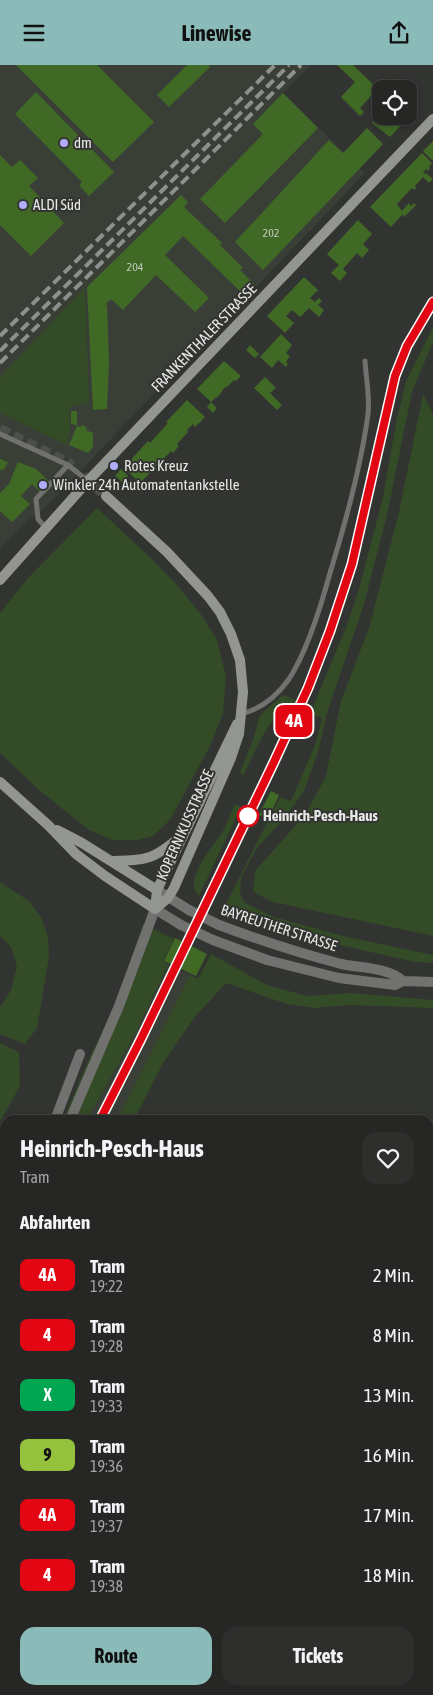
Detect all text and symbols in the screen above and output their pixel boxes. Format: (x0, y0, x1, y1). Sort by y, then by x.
icon: menu (20, 19, 48, 47)
icon: share (385, 19, 413, 47)
text: Linewise (182, 20, 251, 46)
map controls (372, 80, 417, 125)
button: locate (372, 80, 417, 125)
place label: dm (74, 134, 92, 151)
marker: dm (58, 137, 70, 149)
place label: ALDI Süd (33, 196, 81, 213)
marker: ALDI Süd (17, 199, 29, 211)
house number: 202 (263, 226, 279, 240)
house number: 204 (127, 260, 144, 274)
street label: FRANKENTHALER STRASSE (148, 280, 260, 395)
place label: Rotes Kreuz (124, 457, 189, 474)
marker: Rotes Kreuz (108, 460, 120, 472)
place label: Winkler 24h Automatentankstelle (53, 476, 240, 493)
marker: Winkler 24h Automatentankstelle (37, 479, 49, 491)
line badge: 4A (272, 705, 316, 737)
text: 4A (285, 710, 303, 731)
street label: KOPERNIKUSSTRASSE (153, 767, 217, 883)
marker: Heinrich-Pesch-Haus (237, 805, 259, 827)
place label: Heinrich-Pesch-Haus (263, 807, 379, 824)
street label: BAYREUTHER STRASSE (219, 901, 340, 955)
button: heart (362, 1132, 414, 1184)
text: Heinrich-Pesch-Haus (20, 1135, 204, 1162)
text: Tram (20, 1168, 49, 1186)
text: Abfahrten (20, 1211, 90, 1233)
text: Tram (90, 1255, 125, 1277)
text: 4A (39, 1264, 56, 1285)
text: 2 Min. (373, 1264, 414, 1286)
text: 19:22 (90, 1277, 123, 1295)
text: Tram (90, 1315, 125, 1337)
text: 4 (43, 1324, 52, 1345)
text: 8 Min. (373, 1324, 414, 1346)
text: 19:28 (90, 1337, 123, 1355)
text: Tram (90, 1375, 125, 1397)
text: X (43, 1384, 52, 1405)
text: 13 Min. (364, 1384, 414, 1406)
text: 19:33 (90, 1397, 123, 1415)
text: Tram (90, 1435, 125, 1457)
text: 9 (43, 1444, 52, 1465)
text: 16 Min. (364, 1444, 414, 1466)
text: 19:36 (90, 1457, 123, 1475)
text: Tram (90, 1495, 125, 1517)
text: 4A (39, 1504, 56, 1525)
text: 17 Min. (364, 1504, 414, 1526)
text: 19:37 (90, 1517, 123, 1535)
text: Tram (90, 1555, 125, 1577)
text: 4 (43, 1564, 52, 1585)
text: 18 Min. (364, 1564, 414, 1586)
text: 19:38 (90, 1577, 123, 1595)
button: Route (20, 1627, 212, 1685)
button: Tickets (222, 1627, 414, 1685)

